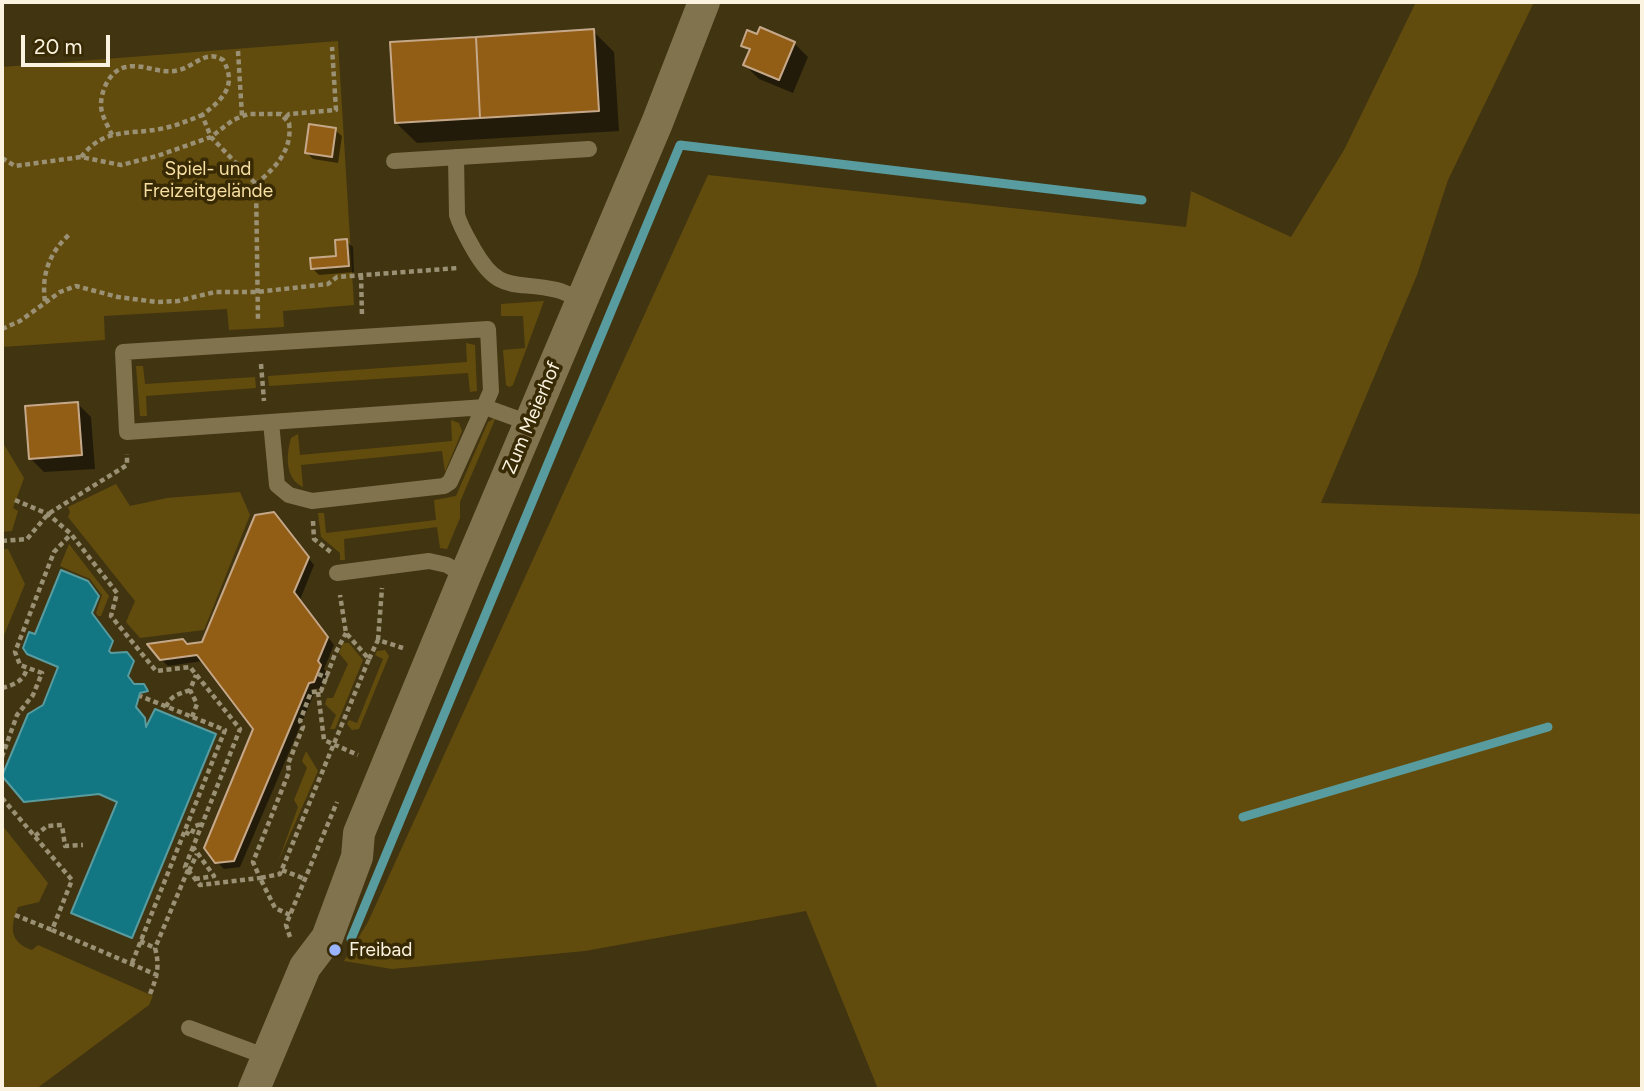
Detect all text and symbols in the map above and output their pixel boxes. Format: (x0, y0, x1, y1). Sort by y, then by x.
scale bar (24, 21, 114, 65)
text: 20 m (34, 34, 82, 59)
park label: Spiel- und Freizeitgelände (143, 158, 273, 202)
street label: Zum Meierhof (498, 358, 566, 478)
place label: Freibad (349, 939, 412, 961)
marker: Freibad (327, 942, 343, 958)

